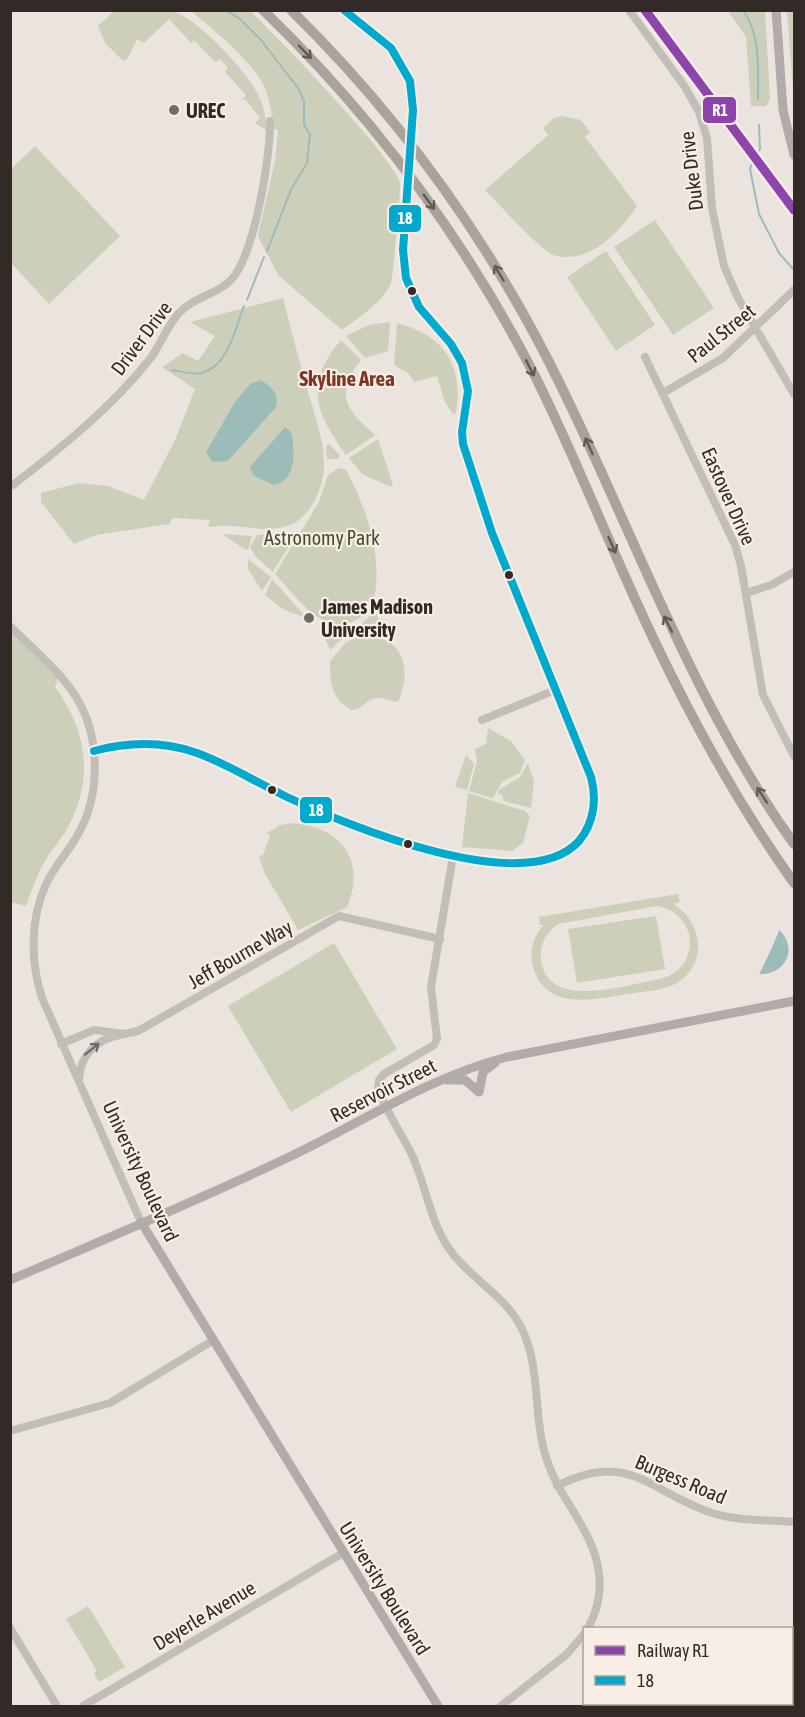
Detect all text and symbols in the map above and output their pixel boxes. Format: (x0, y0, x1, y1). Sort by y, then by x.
one-way arrow (297, 44, 312, 59)
line badge: R1 (702, 96, 737, 124)
place label: UREC (186, 99, 225, 122)
text: R1 (712, 101, 728, 119)
marker: UREC (167, 103, 181, 117)
street label: Duke Drive (675, 130, 707, 212)
one-way arrow (423, 193, 435, 209)
line badge: 18 (388, 204, 422, 233)
text: 18 (397, 209, 413, 227)
one-way arrow (493, 265, 505, 282)
unlabelled marker (406, 285, 418, 297)
street label: Driver Drive (106, 297, 176, 379)
street label: Paul Street (683, 299, 760, 367)
one-way arrow (524, 359, 536, 376)
district label: Skyline Area (299, 366, 395, 390)
one-way arrow (583, 438, 594, 456)
street label: Eastover Drive (697, 444, 761, 548)
park label: Astronomy Park (264, 526, 380, 549)
one-way arrow (606, 536, 618, 554)
unlabelled marker (503, 569, 515, 581)
place label: James Madison University (320, 595, 433, 641)
marker: James Madison University (302, 611, 316, 625)
one-way arrow (662, 616, 674, 634)
unlabelled marker (266, 784, 278, 796)
one-way arrow (756, 787, 768, 804)
line badge: 18 (299, 796, 333, 824)
text: 18 (308, 801, 324, 819)
unlabelled marker (402, 838, 414, 850)
street label: Jeff Bourne Way (184, 915, 296, 993)
one-way arrow (84, 1043, 100, 1056)
street label: Reservoir Street (326, 1053, 440, 1127)
street label: University Boulevard (98, 1097, 184, 1245)
street label: Burgess Road (632, 1450, 730, 1508)
street label: University Boulevard (335, 1517, 435, 1659)
street label: Deyerle Avenue (149, 1575, 259, 1655)
legend (583, 1627, 793, 1705)
text: Railway R1 (637, 1640, 709, 1661)
text: 18 (637, 1670, 654, 1691)

